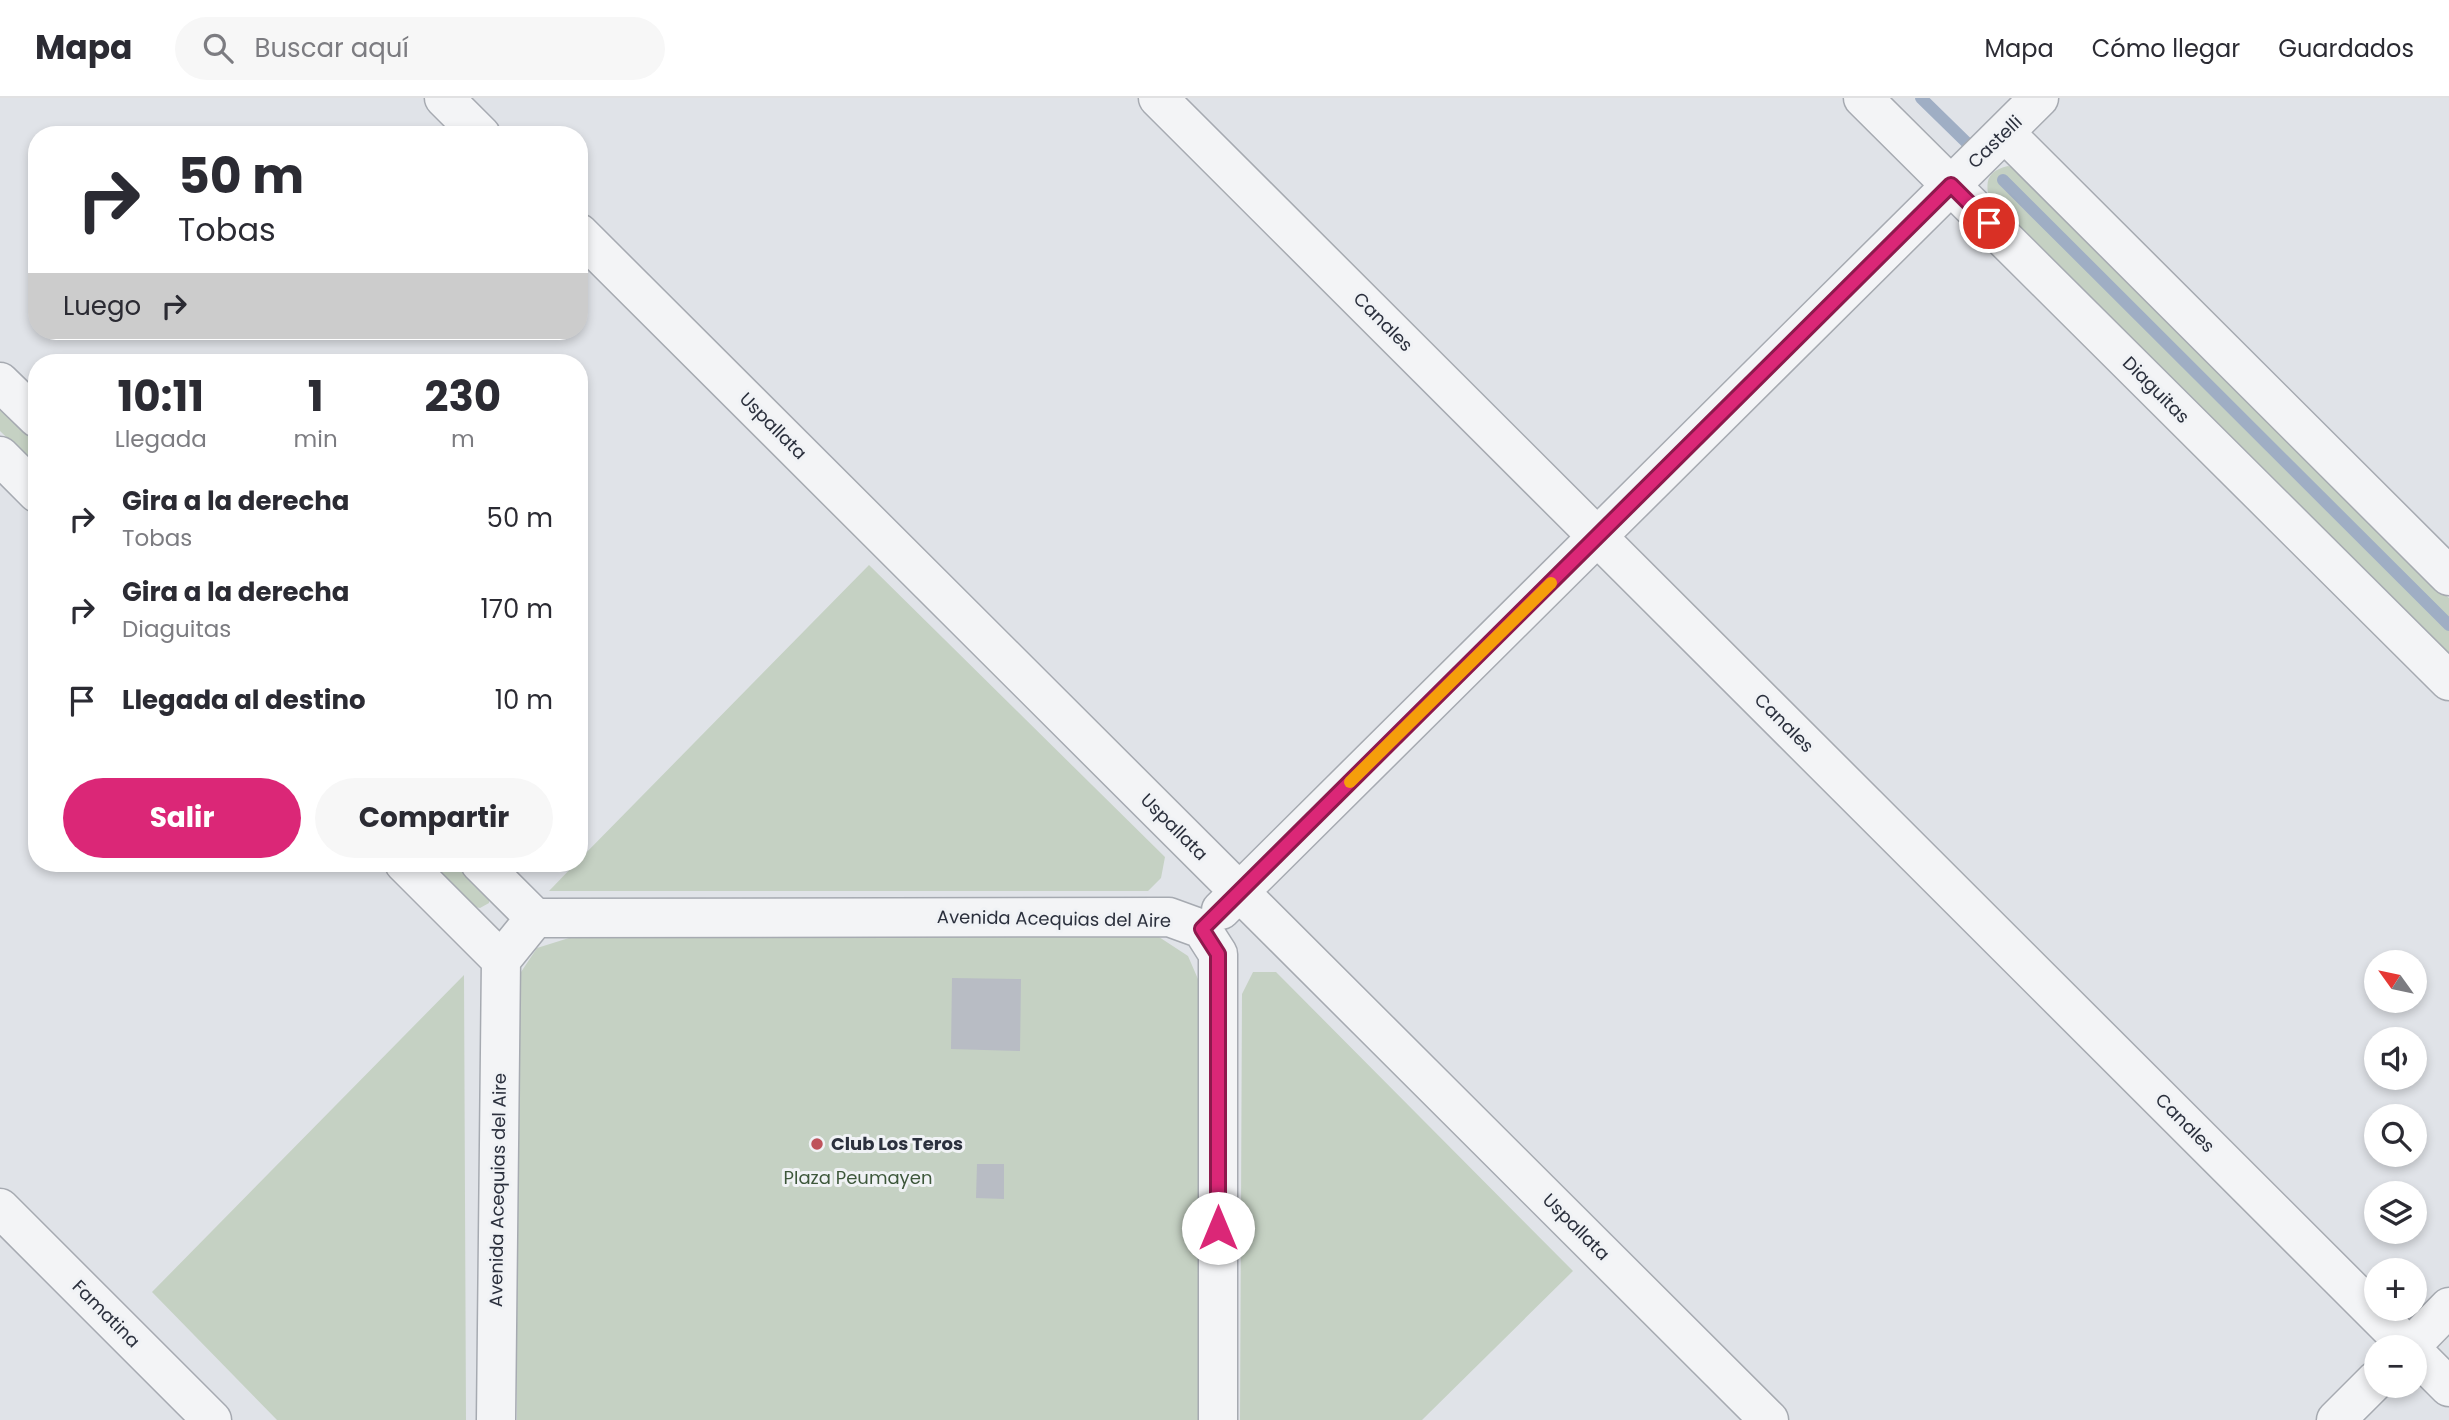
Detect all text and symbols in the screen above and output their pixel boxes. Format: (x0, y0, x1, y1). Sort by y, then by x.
search box (175, 17, 665, 80)
text: Mapa (35, 24, 133, 71)
icon: search (199, 29, 237, 67)
text: Buscar aquí (255, 30, 409, 66)
text: Mapa (1984, 32, 2054, 65)
text: Cómo llegar (2092, 32, 2240, 65)
text: Guardados (2278, 32, 2414, 65)
street label: Castelli (1962, 110, 2027, 174)
text: 50 m (178, 142, 304, 210)
icon: right (63, 154, 154, 245)
pin (1959, 193, 2019, 253)
icon: arrive (1970, 204, 2008, 242)
text: Tobas (178, 207, 276, 252)
street label: Canales (1348, 286, 1419, 357)
icon: right (155, 287, 193, 325)
text: Luego (63, 288, 141, 324)
street label: Diaguitas (2117, 351, 2195, 429)
text: 10:11 (117, 367, 204, 426)
text: 1 (308, 367, 324, 426)
text: 230 (424, 367, 501, 426)
street label: Uspallata (734, 387, 812, 465)
text: Llegada (115, 423, 207, 455)
text: min (294, 423, 338, 455)
text: m (451, 423, 475, 455)
text: Gira a la derecha (122, 483, 350, 519)
icon: right (63, 500, 101, 538)
text: 50 m (487, 500, 553, 536)
text: Tobas (122, 522, 192, 554)
text: Gira a la derecha (122, 574, 350, 610)
icon: right (63, 591, 101, 629)
text: 170 m (480, 591, 553, 627)
text: Diaguitas (122, 613, 231, 645)
icon: arrive (63, 682, 101, 720)
text: Llegada al destino (122, 682, 366, 718)
text: 10 m (495, 682, 553, 718)
street label: Canales (1749, 687, 1820, 758)
button: Salir (63, 778, 301, 858)
button: Compartir (315, 778, 553, 858)
street label: Uspallata (1135, 788, 1213, 866)
street label: Avenida Acequias del Aire (937, 904, 1171, 933)
north arrow (2364, 950, 2427, 1013)
map controls (2364, 950, 2427, 1398)
button: sound (2364, 1027, 2427, 1090)
street label: Avenida Acequias del Aire (483, 1073, 512, 1307)
street label: Canales (2150, 1087, 2221, 1158)
button: search (2364, 1104, 2427, 1167)
place label: Club Los Teros (831, 1131, 963, 1156)
marker: Club Los Teros (809, 1136, 825, 1152)
park label: Plaza Peumayen (784, 1165, 932, 1190)
button: layers (2364, 1181, 2427, 1244)
street label: Uspallata (1537, 1188, 1615, 1266)
position arrow (1181, 1191, 1255, 1265)
button: + (2364, 1258, 2427, 1321)
street label: Famatina (67, 1274, 146, 1353)
button: − (2364, 1335, 2427, 1398)

